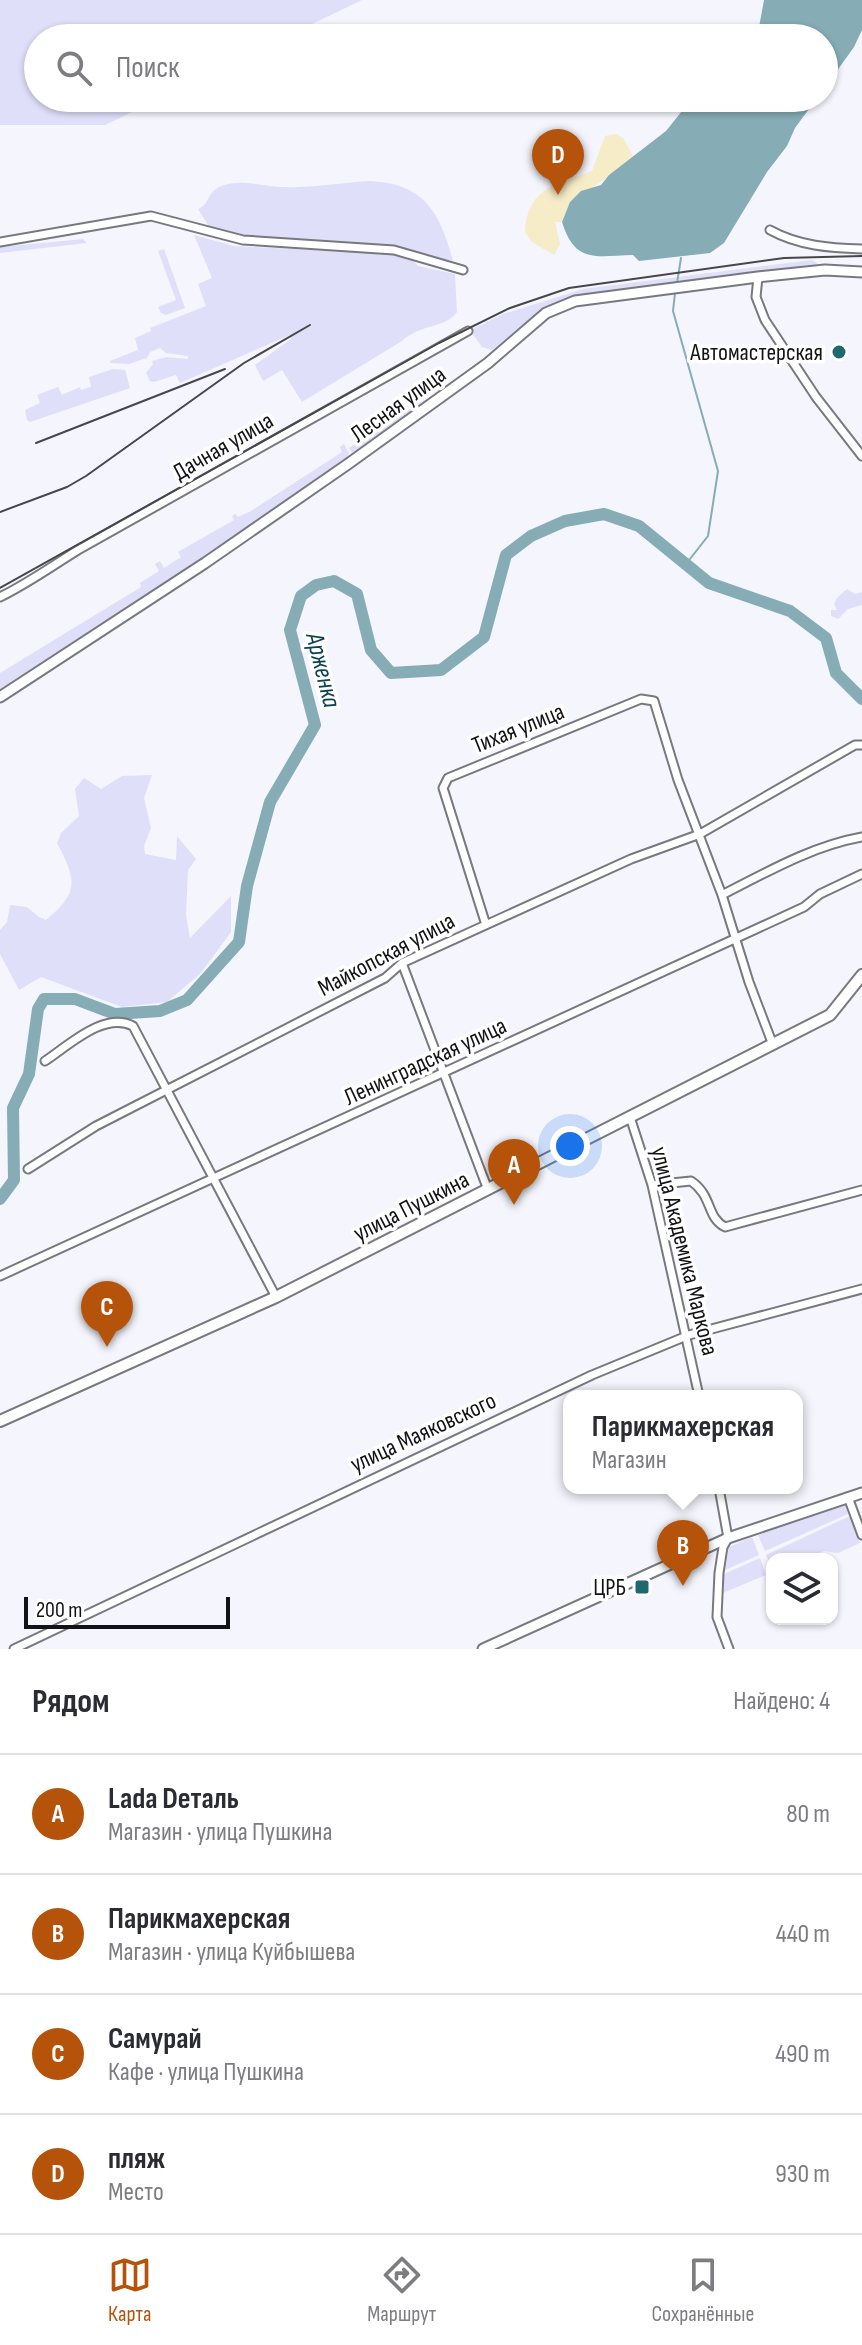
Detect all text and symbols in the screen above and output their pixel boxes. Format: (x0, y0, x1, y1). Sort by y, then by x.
search box (24, 24, 838, 112)
icon: search (52, 46, 96, 90)
text: Поиск (116, 50, 179, 86)
pin: D (532, 129, 584, 195)
place label: Автомастерская (689, 338, 823, 367)
marker: Автомастерская (830, 343, 848, 361)
street label: Лесная улица (345, 360, 452, 449)
street label: Дачная улица (168, 406, 279, 487)
water label: Арженка (298, 629, 347, 711)
street label: Тихая улица (468, 697, 569, 760)
street label: Майкопская улица (313, 906, 460, 1003)
street label: Ленинградская улица (339, 1011, 511, 1112)
your location (550, 1126, 590, 1166)
pin: A (488, 1139, 540, 1205)
street label: улица Академика Маркова (645, 1144, 724, 1359)
street label: улица Пушкина (349, 1165, 474, 1248)
pin: C (81, 1281, 133, 1347)
street label: улица Маяковского (346, 1386, 501, 1479)
popup (563, 1390, 803, 1494)
text: Парикмахерская (592, 1409, 774, 1445)
text: Магазин (592, 1445, 667, 1476)
pin: B (657, 1520, 709, 1586)
map controls (766, 1553, 838, 1625)
button: layers (766, 1553, 838, 1625)
place label: ЦРБ (593, 1573, 626, 1602)
marker: ЦРБ (633, 1578, 651, 1596)
scale bar (24, 1593, 230, 1629)
text: 200 m (36, 1597, 82, 1624)
text: Рядом (32, 1681, 110, 1722)
text: Найдено: 4 (733, 1686, 830, 1717)
text: Lada Dеталь (108, 1781, 239, 1817)
text: A (52, 1799, 64, 1830)
text: 80 m (786, 1799, 830, 1830)
text: Магазин · улица Пушкина (108, 1817, 332, 1848)
text: Парикмахерская (108, 1901, 290, 1937)
text: B (52, 1919, 64, 1950)
text: 440 m (776, 1919, 830, 1950)
text: Магазин · улица Куйбышева (108, 1937, 355, 1968)
text: Самурай (108, 2021, 202, 2057)
text: C (51, 2039, 65, 2070)
text: 490 m (775, 2039, 830, 2070)
text: Кафе · улица Пушкина (108, 2057, 304, 2088)
text: пляж (108, 2141, 165, 2177)
text: D (51, 2159, 65, 2190)
text: 930 m (775, 2159, 830, 2190)
text: Место (108, 2177, 164, 2208)
tab: Карта (108, 2253, 152, 2328)
tab: Маршрут (367, 2253, 436, 2328)
tab: Сохранённые (652, 2253, 754, 2328)

